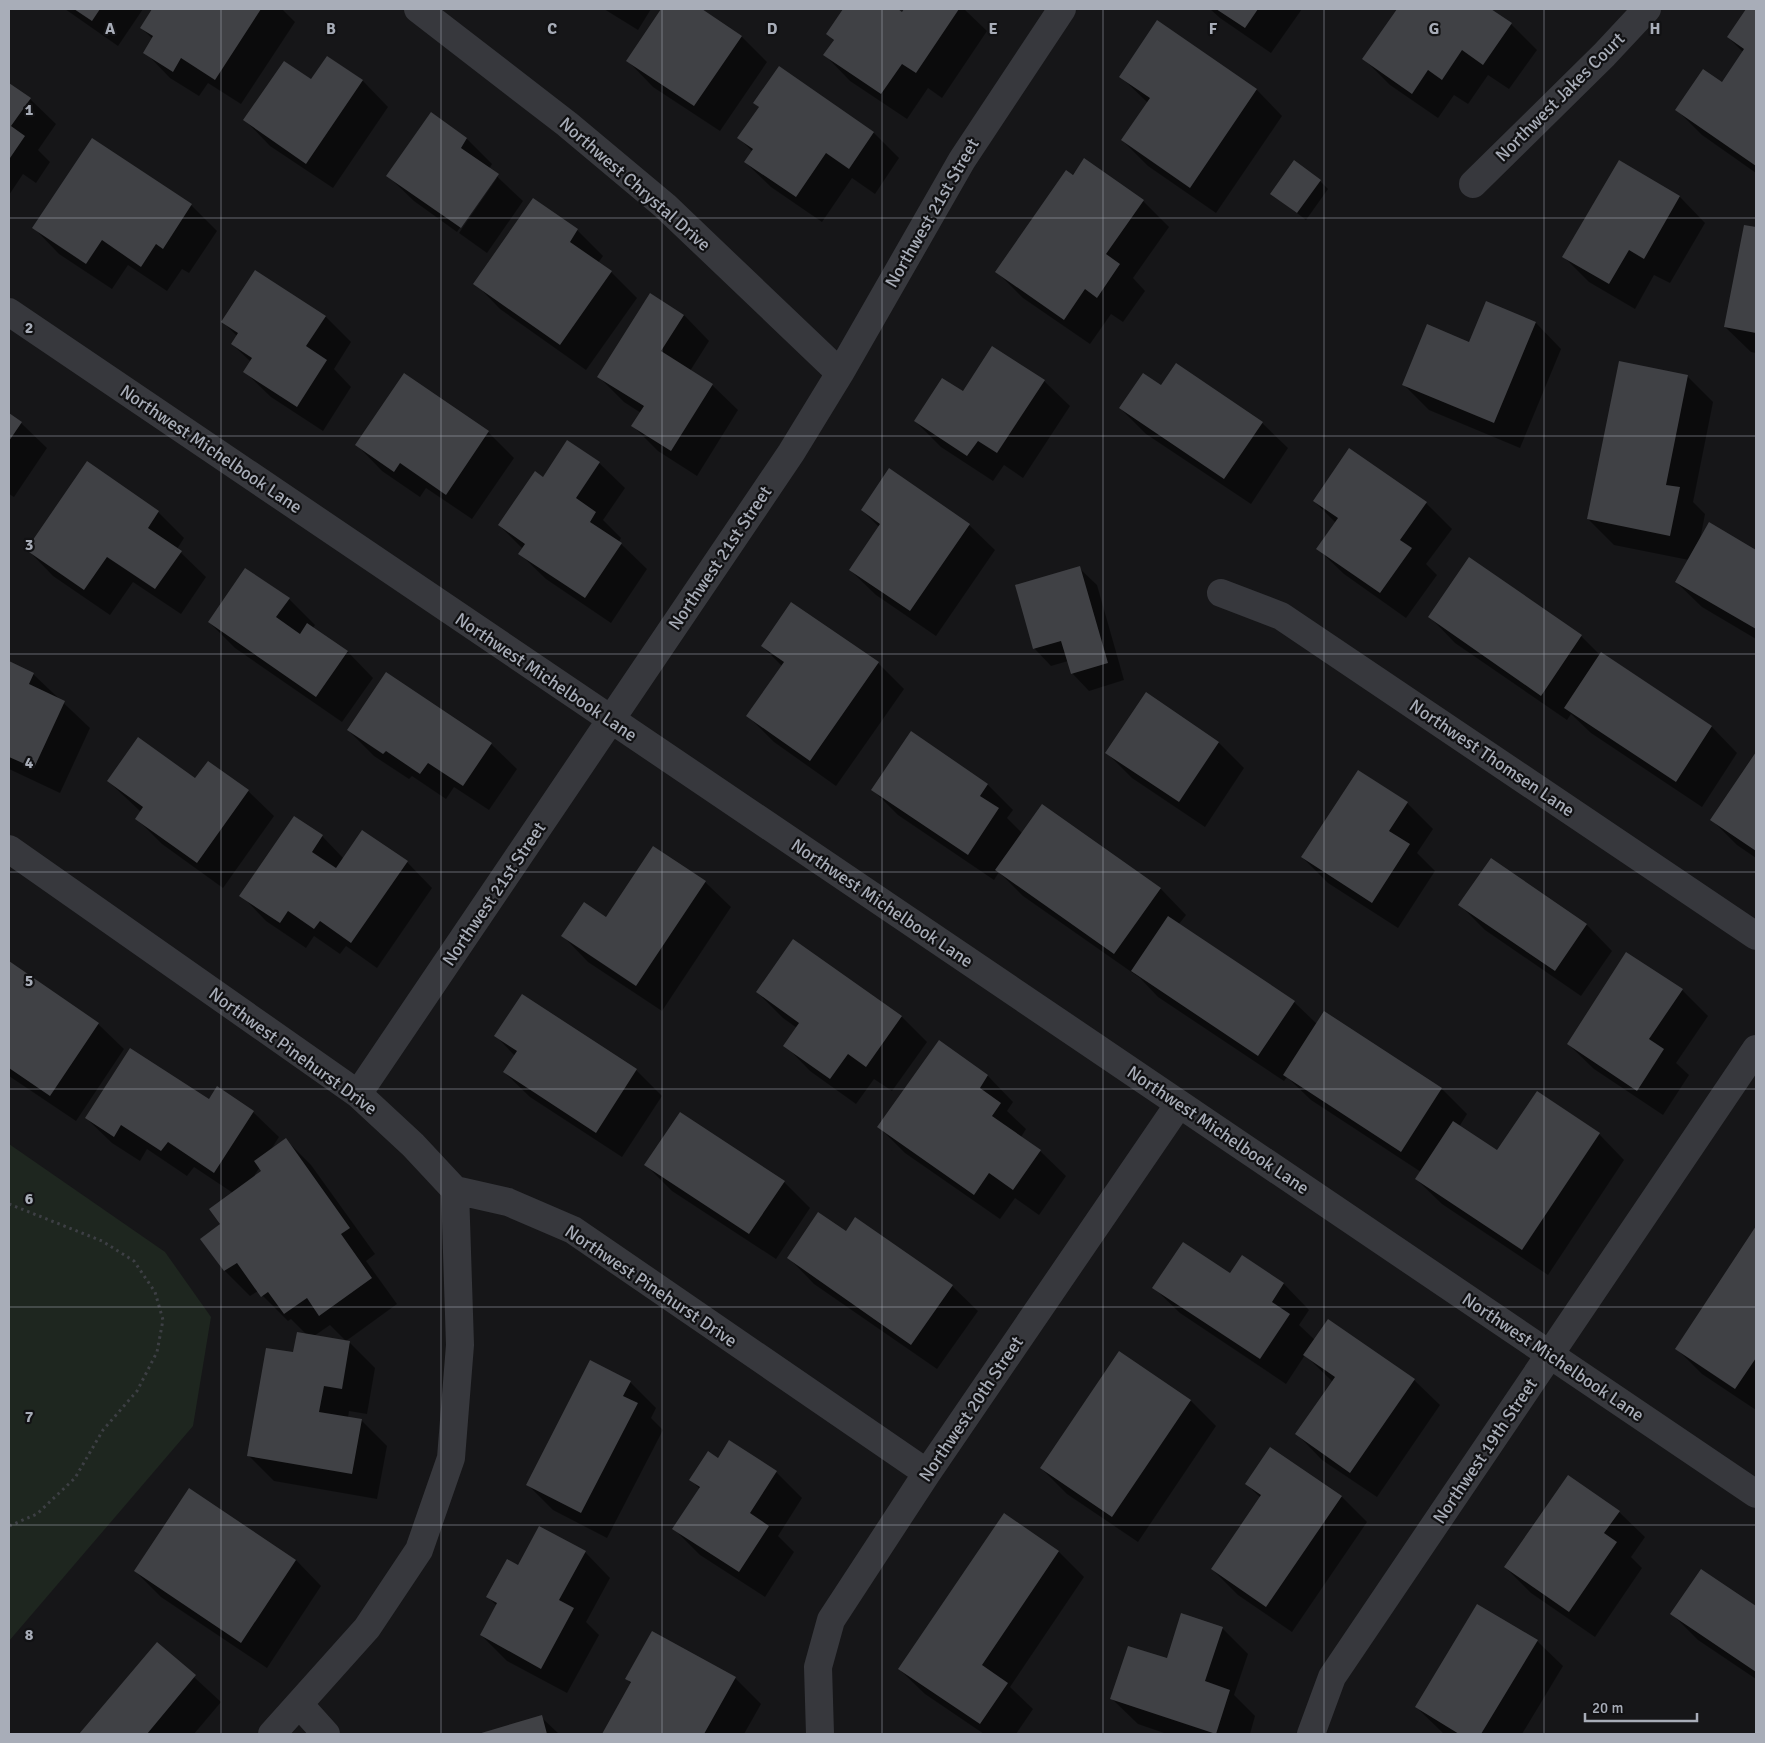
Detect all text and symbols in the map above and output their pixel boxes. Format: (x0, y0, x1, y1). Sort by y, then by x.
text: A (105, 19, 116, 39)
text: B (326, 19, 336, 39)
text: C (547, 19, 557, 39)
text: D (767, 19, 778, 39)
text: E (988, 19, 998, 39)
text: F (1209, 19, 1218, 39)
text: G (1429, 19, 1439, 39)
text: H (1650, 19, 1660, 39)
street label: Northwest Jakes Court (1491, 28, 1629, 166)
text: 1 (25, 100, 34, 120)
street label: Northwest Chrystal Drive (555, 112, 715, 256)
street label: Northwest 21st Street (880, 134, 984, 292)
text: 2 (25, 318, 33, 338)
street label: Northwest Michelbook Lane (116, 380, 306, 518)
street label: Northwest 21st Street (664, 482, 776, 634)
text: 3 (25, 535, 33, 555)
street label: Northwest Michelbook Lane (451, 608, 641, 746)
street label: Northwest Thomsen Lane (1405, 694, 1579, 822)
text: 4 (25, 753, 34, 773)
street label: Northwest 21st Street (438, 818, 550, 970)
street label: Northwest Michelbook Lane (787, 834, 977, 972)
text: 5 (25, 971, 33, 991)
street label: Northwest Pinehurst Drive (204, 982, 382, 1120)
street label: Northwest Michelbook Lane (1123, 1061, 1313, 1199)
text: 6 (25, 1189, 34, 1209)
street label: Northwest Pinehurst Drive (561, 1220, 741, 1352)
street label: Northwest Michelbook Lane (1458, 1288, 1648, 1426)
street label: Northwest 20th Street (914, 1332, 1028, 1486)
street label: Northwest 19th Street (1428, 1374, 1542, 1528)
text: 7 (25, 1407, 34, 1427)
text: 8 (25, 1625, 34, 1645)
scale bar (1585, 1690, 1698, 1722)
text: 20 m (1592, 1699, 1623, 1717)

